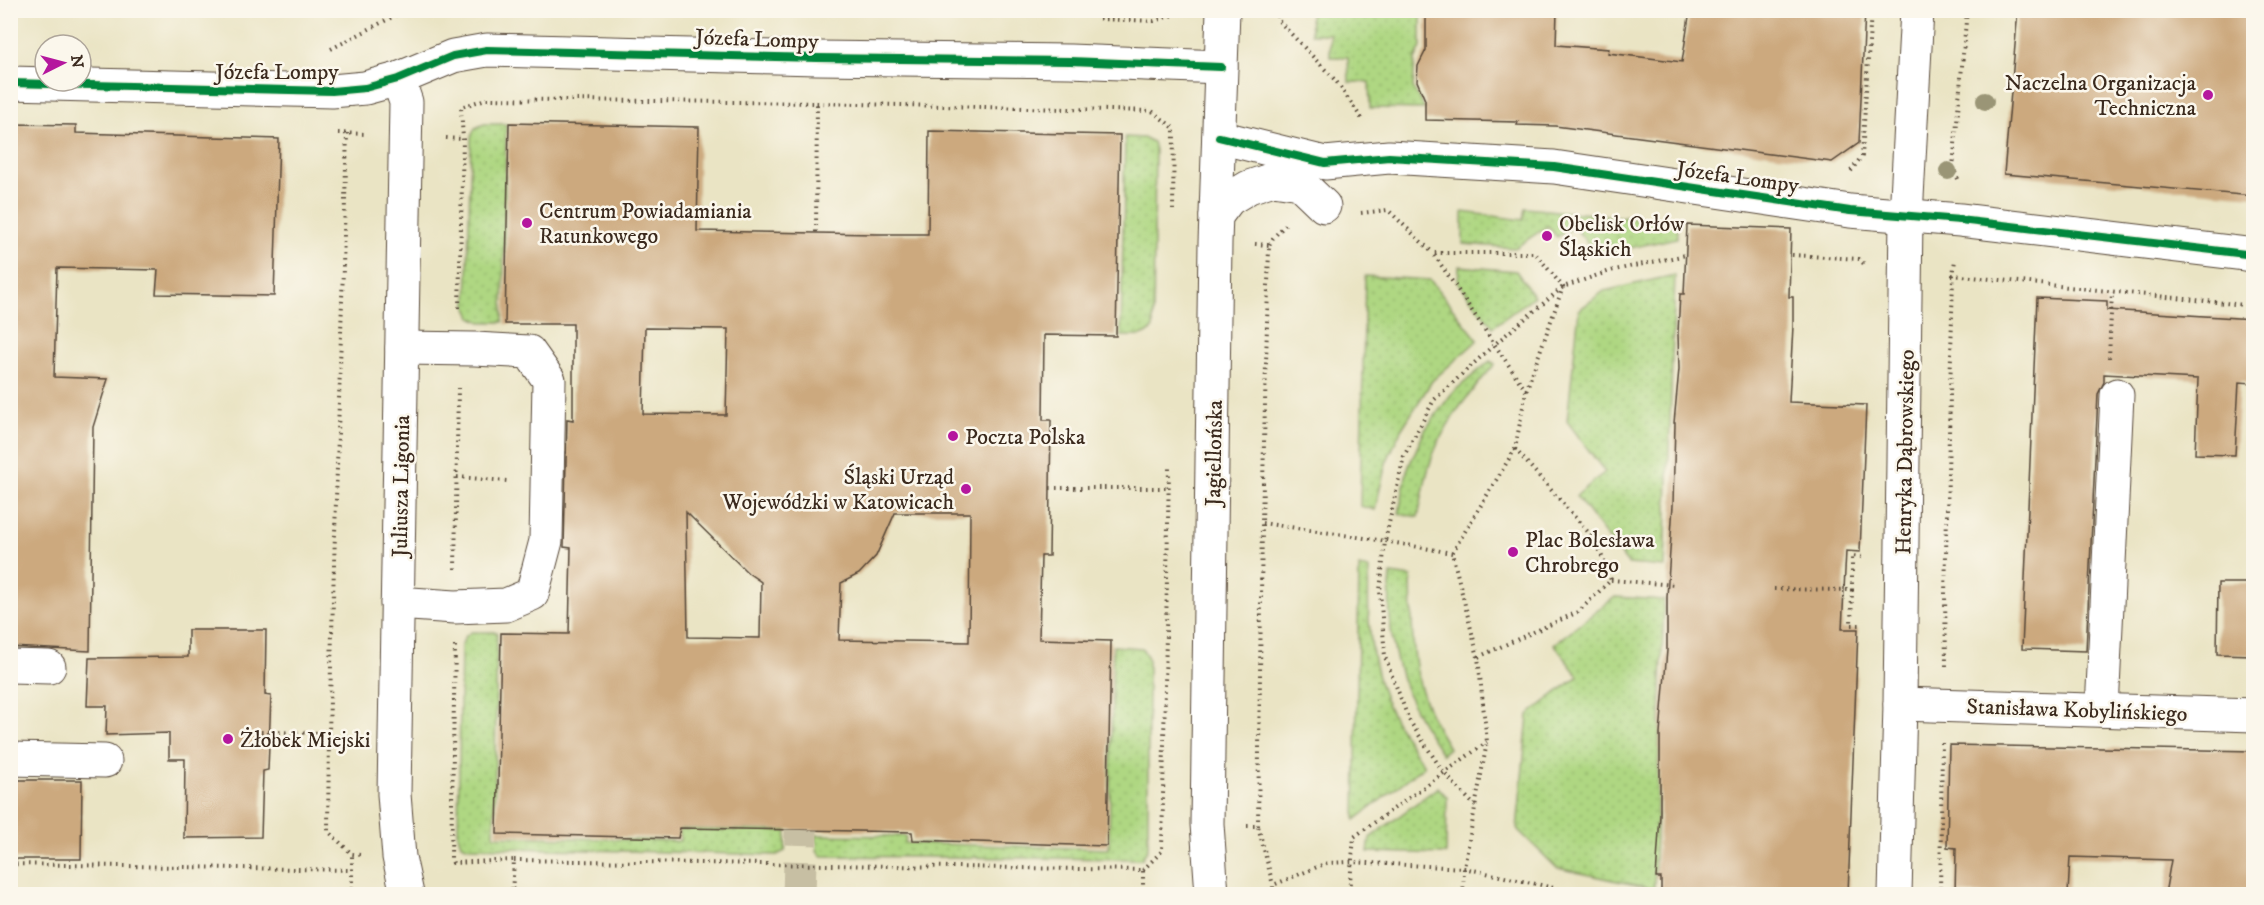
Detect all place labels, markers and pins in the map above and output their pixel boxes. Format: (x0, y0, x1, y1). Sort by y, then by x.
place label: Naczelna Organizacja Techniczna (2005, 70, 2197, 122)
marker: Naczelna Organizacja Techniczna (2201, 88, 2215, 102)
place label: Centrum Powiadamiania Ratunkowego (539, 198, 752, 250)
place label: Obelisk Orłów Śląskich (1559, 211, 1684, 263)
marker: Centrum Powiadamiania Ratunkowego (520, 216, 534, 230)
marker: Obelisk Orłów Śląskich (1540, 229, 1554, 243)
place label: Poczta Polska (965, 424, 1086, 451)
marker: Poczta Polska (946, 429, 960, 443)
place label: Śląski Urząd Wojewódzki w Katowicach (721, 463, 954, 516)
marker: Śląski Urząd Wojewódzki w Katowicach (959, 482, 973, 496)
place label: Plac Bolesława Chrobrego (1525, 527, 1655, 579)
marker: Plac Bolesława Chrobrego (1506, 545, 1520, 559)
place label: Żłobek Miejski (240, 727, 371, 754)
marker: Żłobek Miejski (221, 732, 235, 746)

